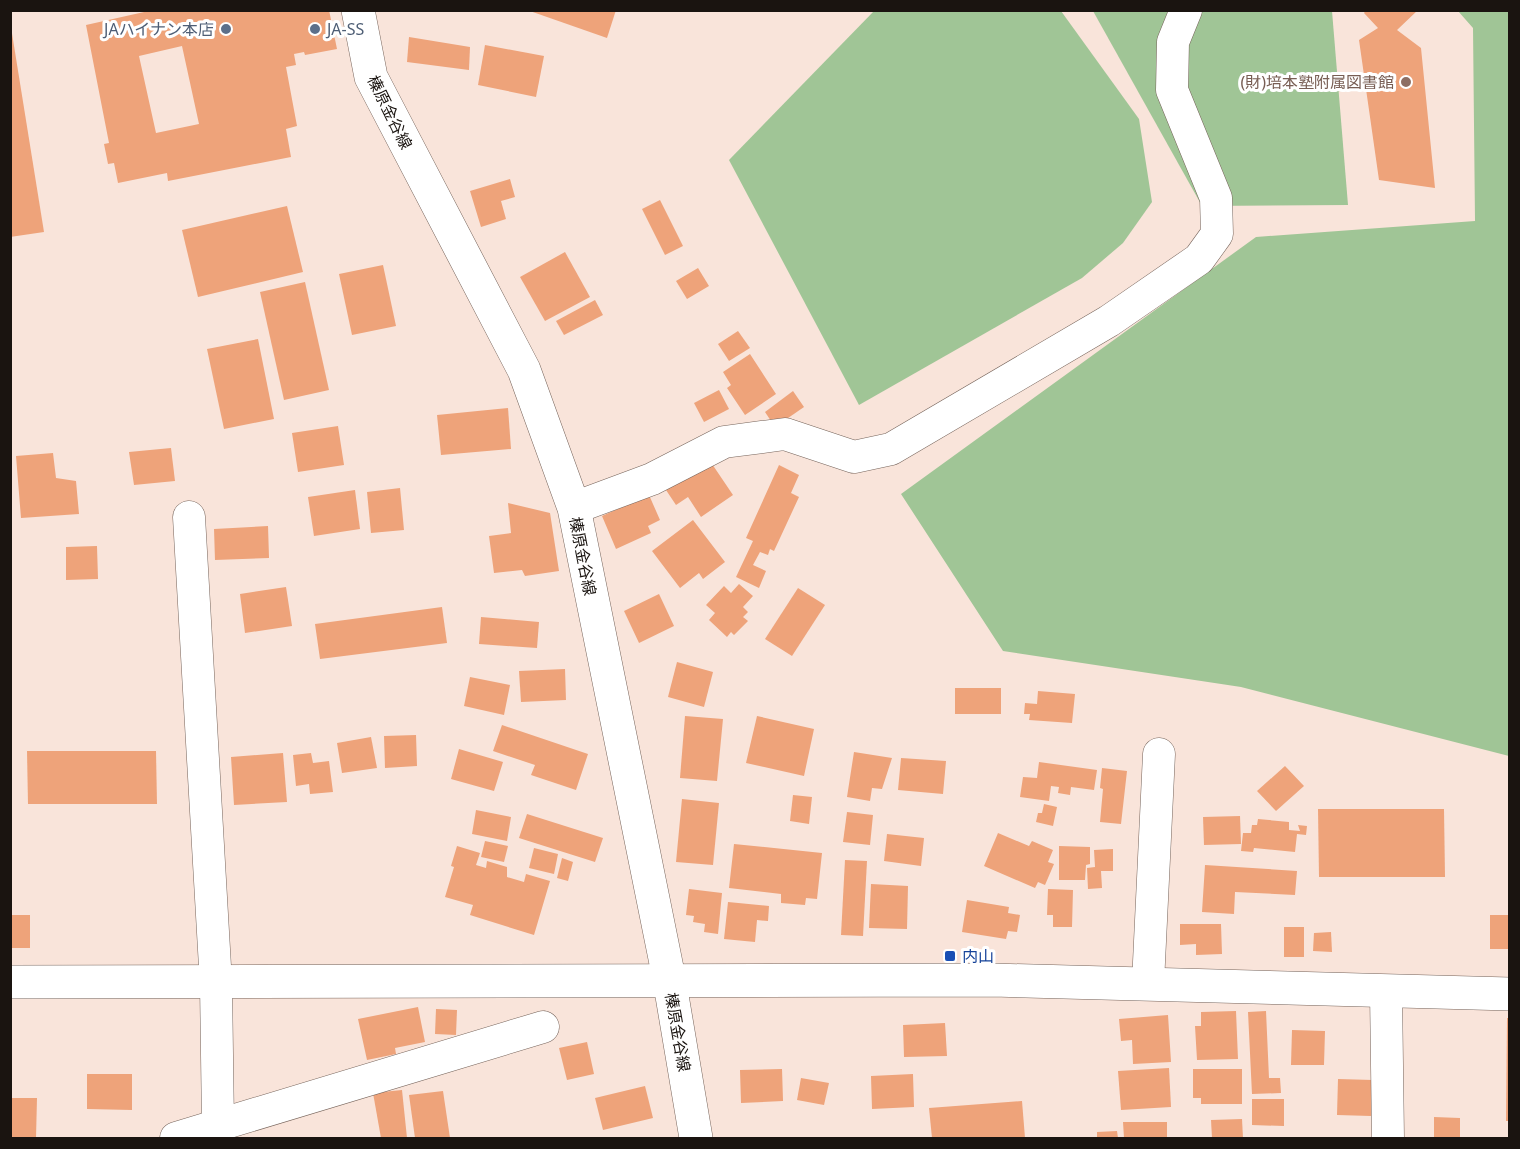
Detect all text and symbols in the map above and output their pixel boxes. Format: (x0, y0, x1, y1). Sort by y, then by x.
place label: JAハイナン本店 (102, 18, 214, 40)
place label: JA-SS (325, 18, 365, 40)
marker: JAハイナン本店 (219, 22, 233, 36)
marker: JA-SS (308, 22, 322, 36)
street label: 榛原金谷線 (363, 71, 417, 153)
place label: (財)培本塾附属図書館 (1240, 71, 1394, 93)
marker: (財)培本塾附属図書館 (1399, 75, 1413, 89)
street label: 榛原金谷線 (565, 515, 601, 597)
place label: 内山 (962, 945, 994, 967)
marker: 内山 (943, 949, 957, 963)
street label: 榛原金谷線 (660, 991, 696, 1073)

